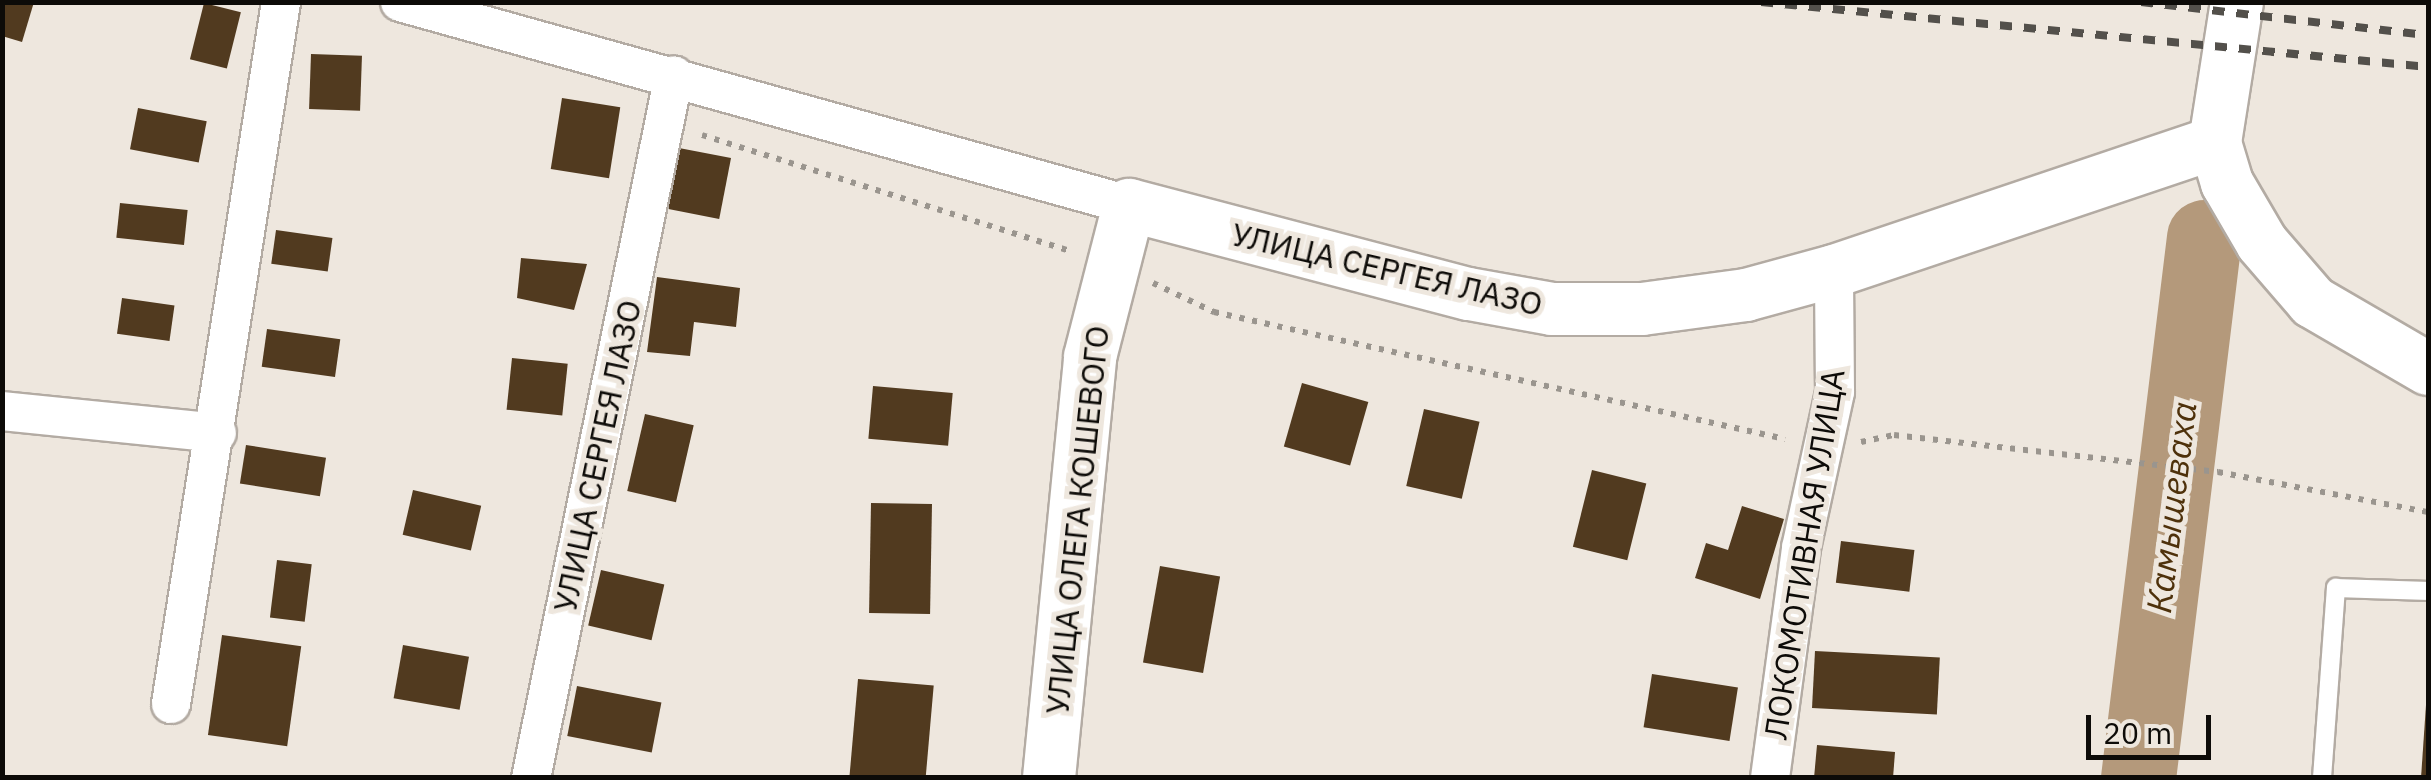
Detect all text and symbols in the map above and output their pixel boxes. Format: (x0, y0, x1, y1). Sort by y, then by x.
street label: УЛИЦА СЕРГЕЯ ЛАЗО (1228, 215, 1546, 323)
street label: УЛИЦА СЕРГЕЯ ЛАЗО (545, 297, 649, 615)
street label: УЛИЦА ОЛЕГА КОШЕВОГО (1037, 324, 1117, 716)
street label: ЛОКОМОТИВНАЯ УЛИЦА (1756, 366, 1852, 742)
water label: Камышеваха (2137, 399, 2205, 615)
scale bar (2091, 695, 2216, 757)
text: 20 m (2103, 713, 2172, 752)

